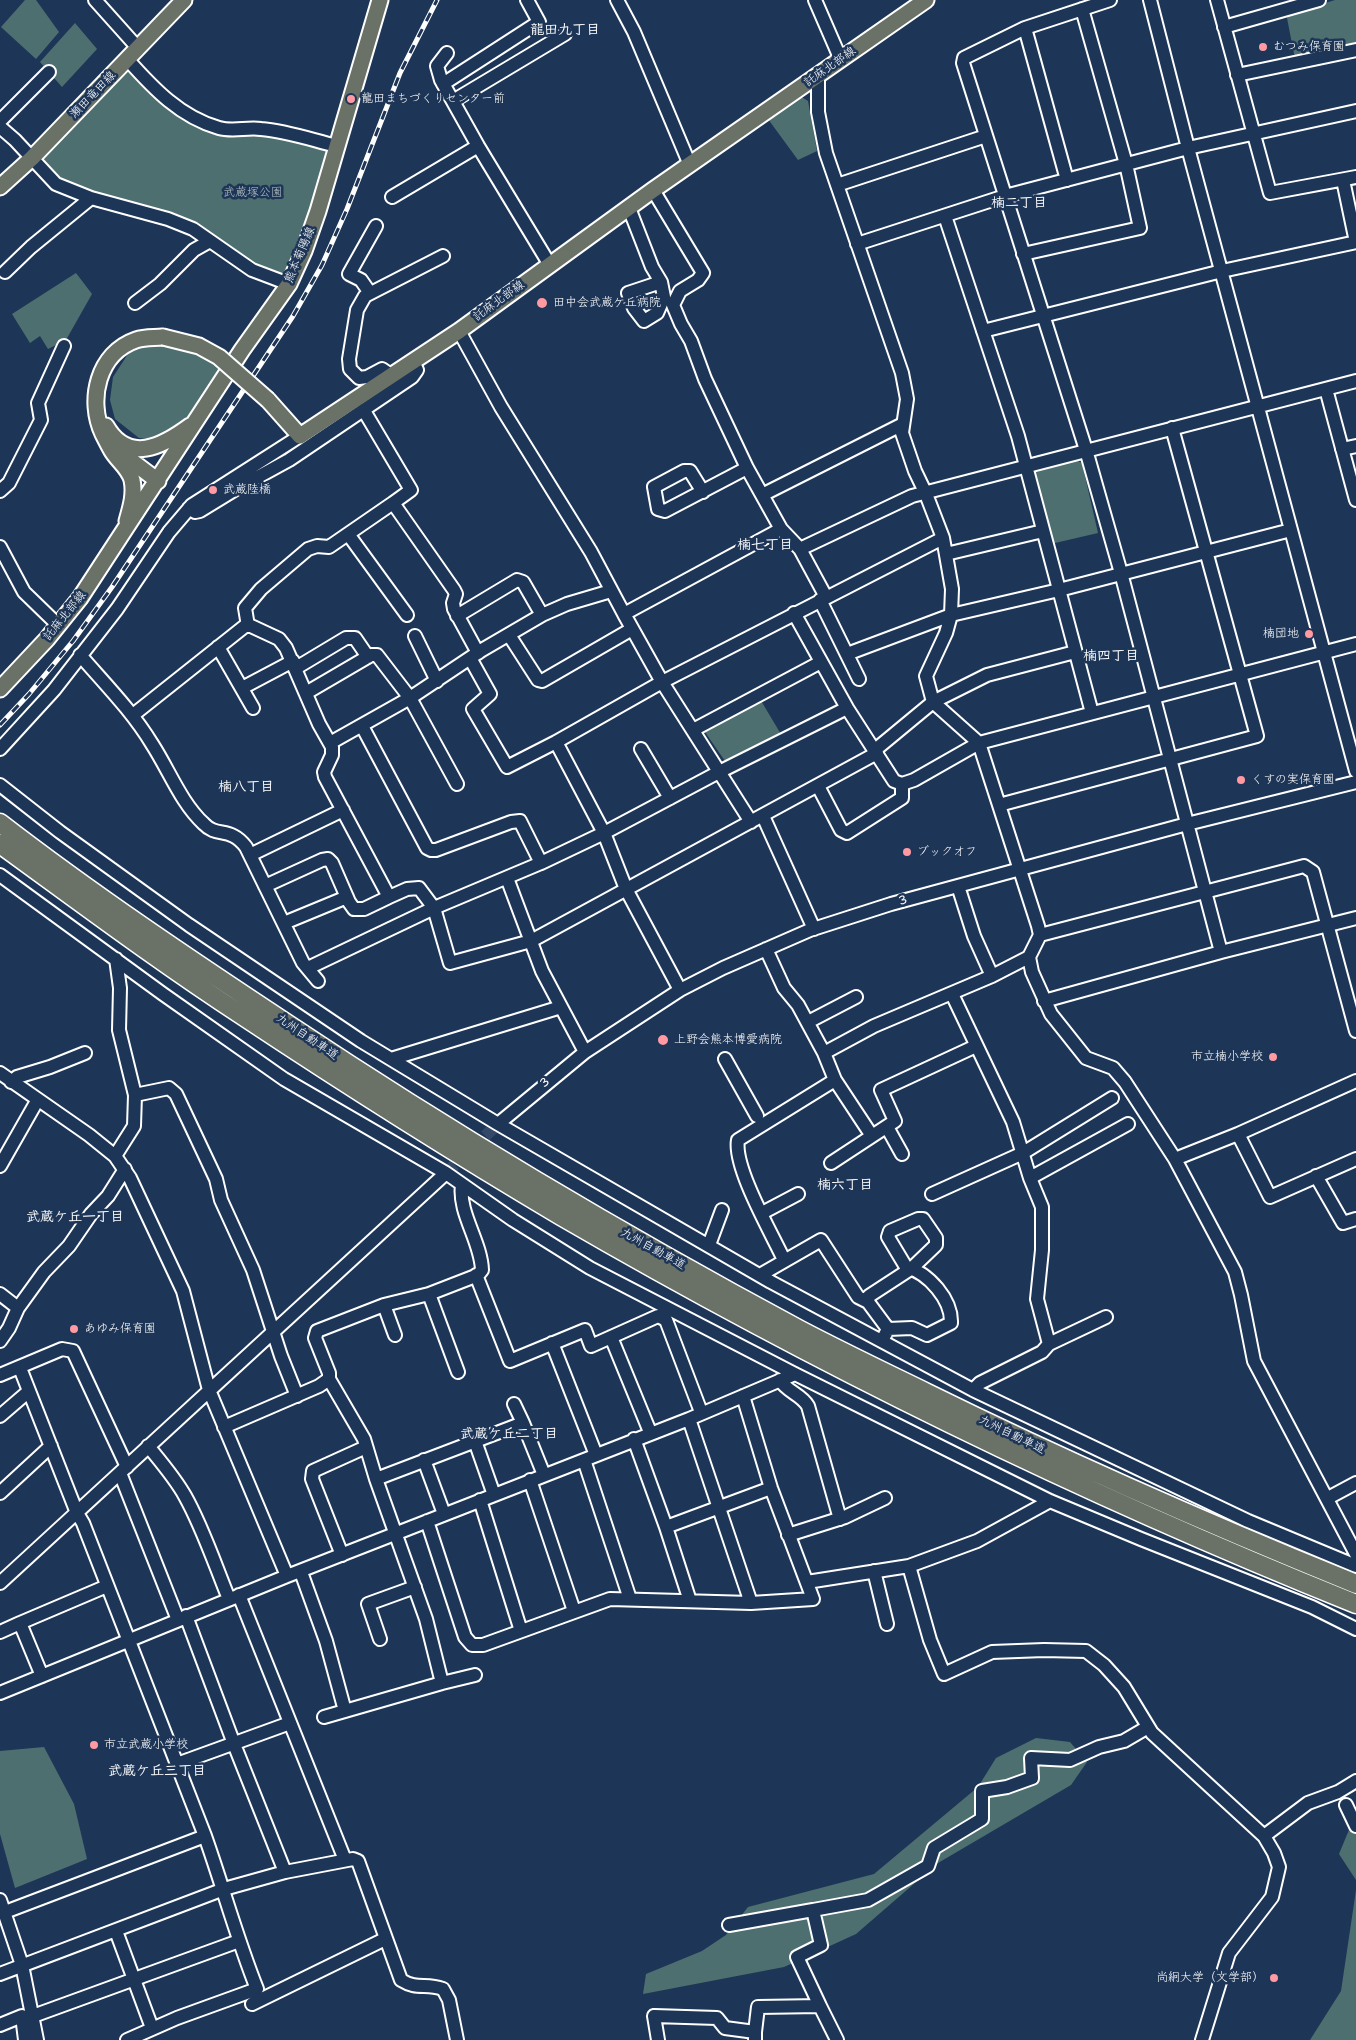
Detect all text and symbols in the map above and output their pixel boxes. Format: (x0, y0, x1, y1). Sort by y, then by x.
district label: 龍田九丁目 (530, 22, 600, 38)
place label: むつみ保育園 (1273, 40, 1345, 54)
marker: むつみ保育園 (1257, 41, 1269, 53)
street label: 託麻北部線 (801, 44, 859, 90)
street label: 瀬田竜田線 (67, 68, 119, 122)
place label: 龍田まちづくりセンター前 (361, 92, 505, 106)
marker: 龍田まちづくりセンター前 (345, 93, 357, 105)
park label: 武蔵塚公園 (223, 186, 283, 200)
district label: 楠二丁目 (991, 195, 1047, 211)
street label: 熊本菊陽線 (282, 225, 318, 285)
street label: 託麻北部線 (470, 278, 528, 324)
marker: 田中会武蔵ケ丘病院 (535, 296, 549, 310)
place label: 田中会武蔵ケ丘病院 (553, 296, 661, 310)
place label: 武蔵陸橋 (223, 483, 271, 497)
marker: 武蔵陸橋 (207, 484, 219, 496)
district label: 楠七丁目 (737, 537, 793, 553)
street label: 託麻北部線 (41, 588, 89, 644)
place label: 楠団地 (1263, 627, 1299, 641)
marker: 楠団地 (1303, 628, 1315, 640)
district label: 楠四丁目 (1083, 648, 1139, 664)
place label: くすの実保育園 (1251, 773, 1335, 787)
marker: くすの実保育園 (1235, 774, 1247, 786)
district label: 楠八丁目 (218, 779, 274, 795)
place label: ブックオフ (917, 845, 977, 859)
marker: ブックオフ (901, 846, 913, 858)
street label: 3 (897, 893, 909, 909)
street label: 九州自動車道 (273, 1011, 341, 1063)
marker: 上野会熊本博愛病院 (656, 1033, 670, 1047)
place label: 上野会熊本博愛病院 (674, 1033, 782, 1047)
place label: 市立楠小学校 (1191, 1050, 1263, 1064)
marker: 市立楠小学校 (1267, 1051, 1279, 1063)
street label: 3 (537, 1075, 553, 1091)
district label: 楠六丁目 (817, 1177, 873, 1193)
district label: 武蔵ケ丘一丁目 (26, 1209, 124, 1225)
street label: 九州自動車道 (618, 1225, 688, 1273)
place label: あゆみ保育園 (84, 1322, 156, 1336)
marker: あゆみ保育園 (68, 1323, 80, 1335)
street label: 九州自動車道 (976, 1413, 1048, 1457)
district label: 武蔵ケ丘二丁目 (460, 1426, 558, 1442)
place label: 市立武蔵小学校 (104, 1738, 188, 1752)
marker: 市立武蔵小学校 (88, 1739, 100, 1751)
district label: 武蔵ケ丘三丁目 (108, 1763, 206, 1779)
place label: 尚絅大学（文学部） (1156, 1971, 1264, 1985)
marker: 尚絅大学（文学部） (1268, 1972, 1280, 1984)

